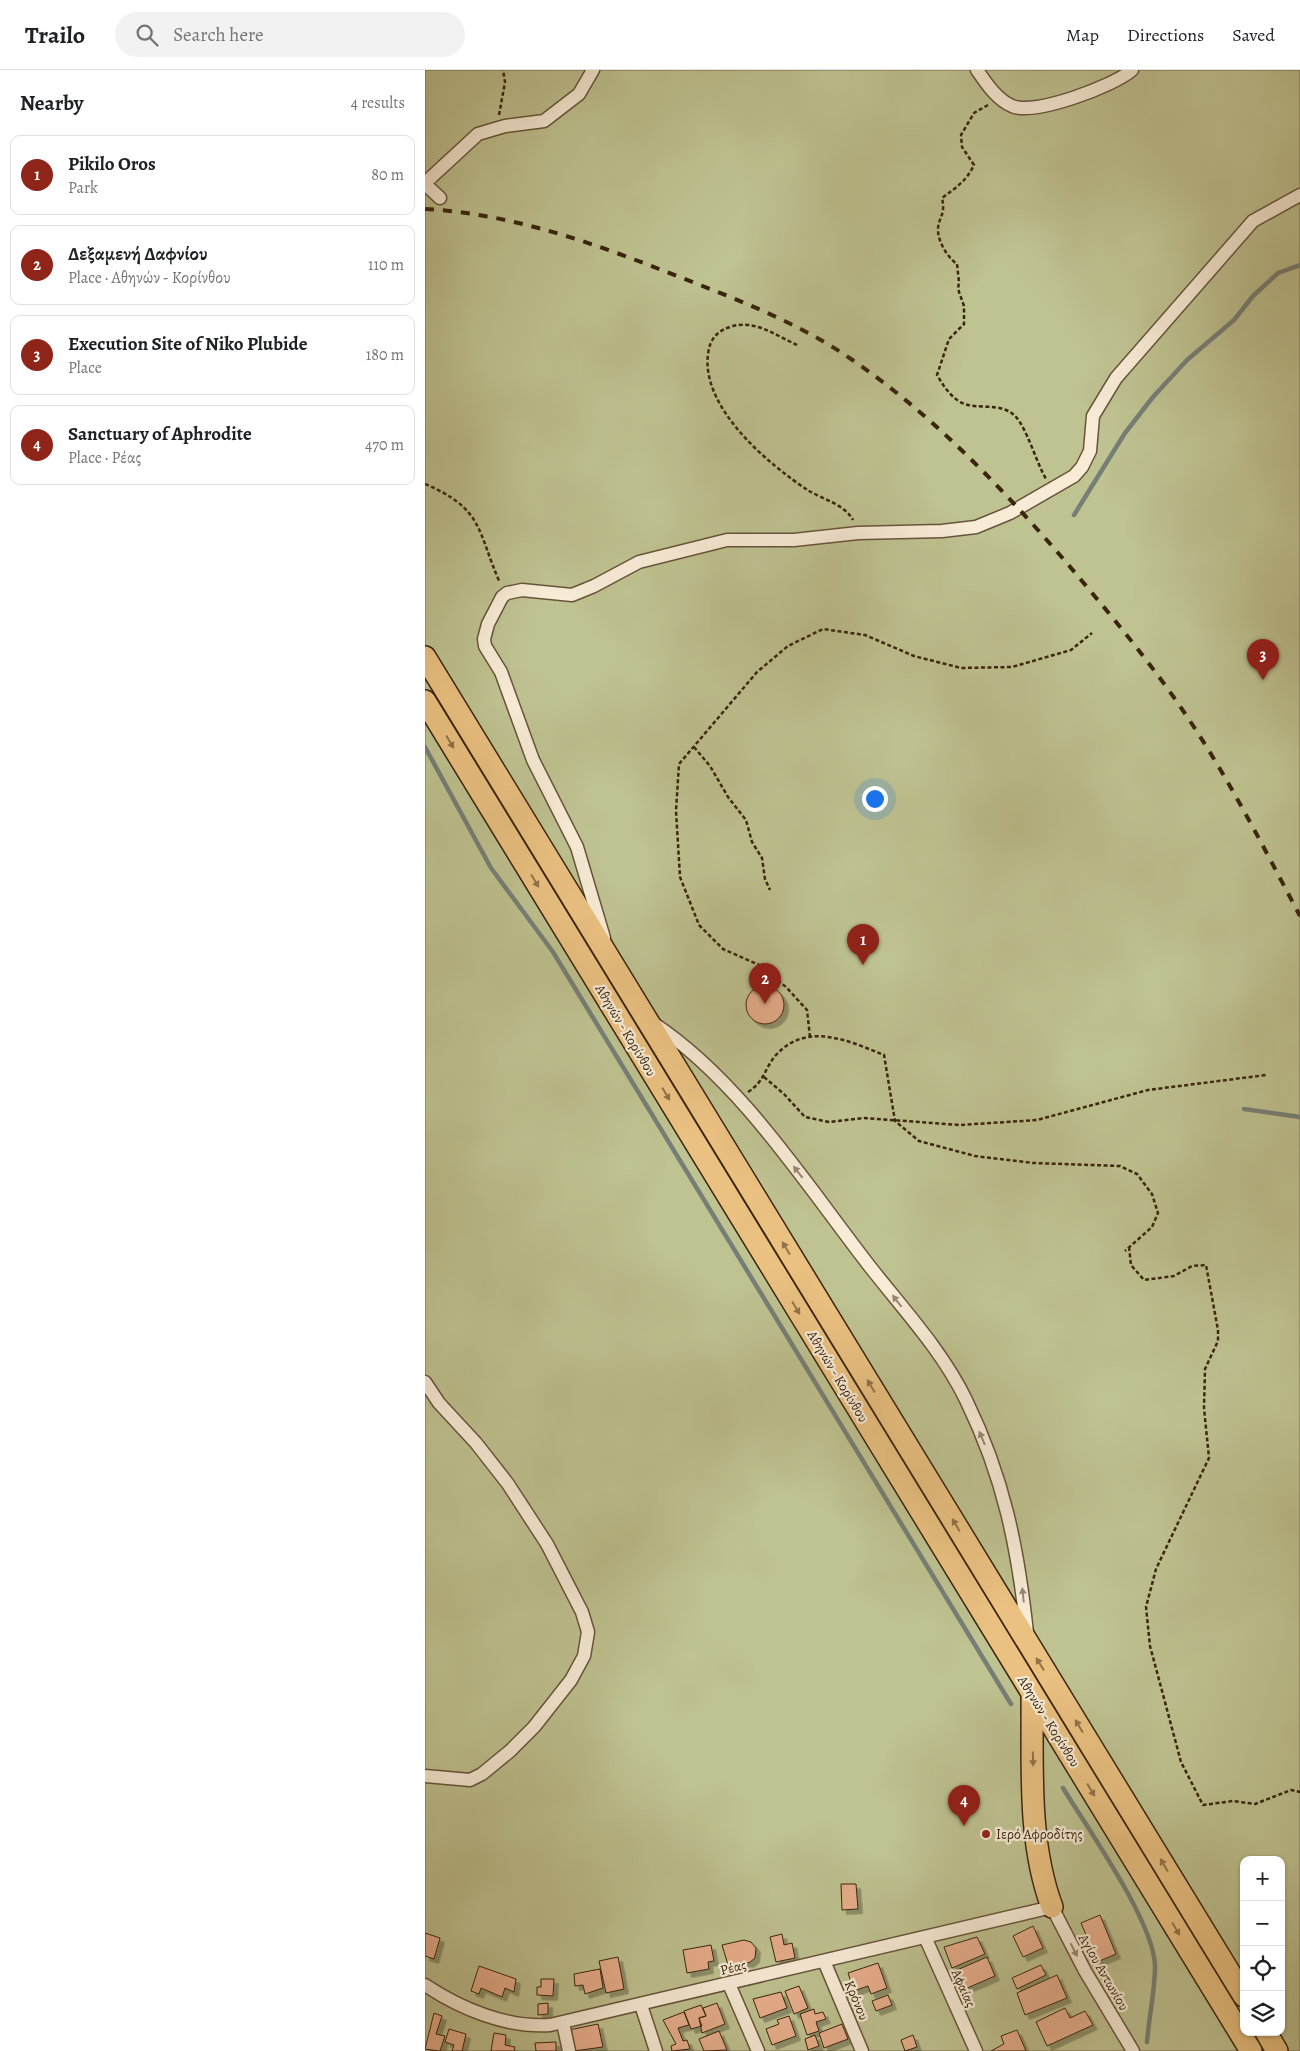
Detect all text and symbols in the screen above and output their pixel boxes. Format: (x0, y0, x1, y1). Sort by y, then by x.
search box (115, 12, 465, 57)
text: Trailo (25, 19, 85, 51)
icon: search (133, 21, 161, 49)
text: Search here (173, 22, 264, 48)
text: Map (1066, 23, 1099, 47)
text: Directions (1127, 23, 1204, 47)
text: Saved (1232, 23, 1275, 47)
text: Nearby (20, 89, 83, 117)
text: 4 results (351, 92, 405, 114)
text: Pikilo Oros (68, 151, 156, 177)
text: 1 (34, 164, 40, 186)
text: 80 m (371, 164, 404, 186)
text: Park (68, 177, 98, 199)
text: Δεξαμενή Δαφνίου (68, 241, 208, 267)
text: 2 (33, 254, 41, 276)
text: 110 m (368, 254, 404, 276)
text: Place · Αθηνών - Κορίνθου (68, 267, 231, 289)
text: Execution Site of Niko Plubide (68, 331, 307, 357)
text: 3 (34, 344, 40, 366)
text: 180 m (366, 344, 404, 366)
text: Place (68, 357, 102, 379)
text: Sanctuary of Aphrodite (68, 421, 252, 447)
text: 4 (33, 434, 41, 456)
text: 470 m (365, 434, 404, 456)
text: Place · Ρέας (68, 447, 141, 469)
pin: 3 (1247, 639, 1279, 680)
one-way arrow (446, 736, 455, 749)
your location (862, 786, 888, 812)
one-way arrow (531, 875, 540, 888)
pin: 1 (847, 924, 879, 965)
pin: 2 (749, 963, 781, 1004)
street label: Αθηνών - Κορίνθου (590, 980, 661, 1080)
one-way arrow (661, 1088, 670, 1101)
one-way arrow (792, 1166, 803, 1179)
one-way arrow (782, 1241, 791, 1254)
one-way arrow (891, 1295, 902, 1308)
one-way arrow (791, 1301, 801, 1314)
street label: Αθηνών - Κορίνθου (802, 1326, 873, 1426)
one-way arrow (866, 1380, 876, 1393)
one-way arrow (978, 1431, 986, 1445)
one-way arrow (951, 1519, 960, 1532)
one-way arrow (1019, 1587, 1027, 1603)
one-way arrow (1036, 1657, 1045, 1670)
street label: Αθηνών - Κορίνθου (1012, 1671, 1084, 1770)
one-way arrow (1074, 1720, 1083, 1733)
one-way arrow (1029, 1752, 1037, 1768)
one-way arrow (1087, 1784, 1096, 1797)
pin: 4 (948, 1785, 980, 1826)
place label: Ιερό Αφροδίτης (996, 1825, 1083, 1844)
marker: Ιερό Αφροδίτης (980, 1828, 992, 1840)
map controls (1240, 1856, 1285, 2036)
button: + (1240, 1856, 1285, 1901)
one-way arrow (1159, 1858, 1168, 1872)
button: − (1240, 1901, 1285, 1946)
one-way arrow (1171, 1923, 1181, 1936)
street label: Αγίου Αντωνίου (1073, 1930, 1133, 2014)
one-way arrow (1070, 1943, 1078, 1958)
button: locate (1240, 1946, 1285, 1991)
street label: Ρέας (718, 1955, 748, 1980)
street label: Αφαίας (946, 1965, 980, 2010)
street label: Κρόνου (840, 1977, 873, 2023)
button: layers (1240, 1991, 1285, 2036)

